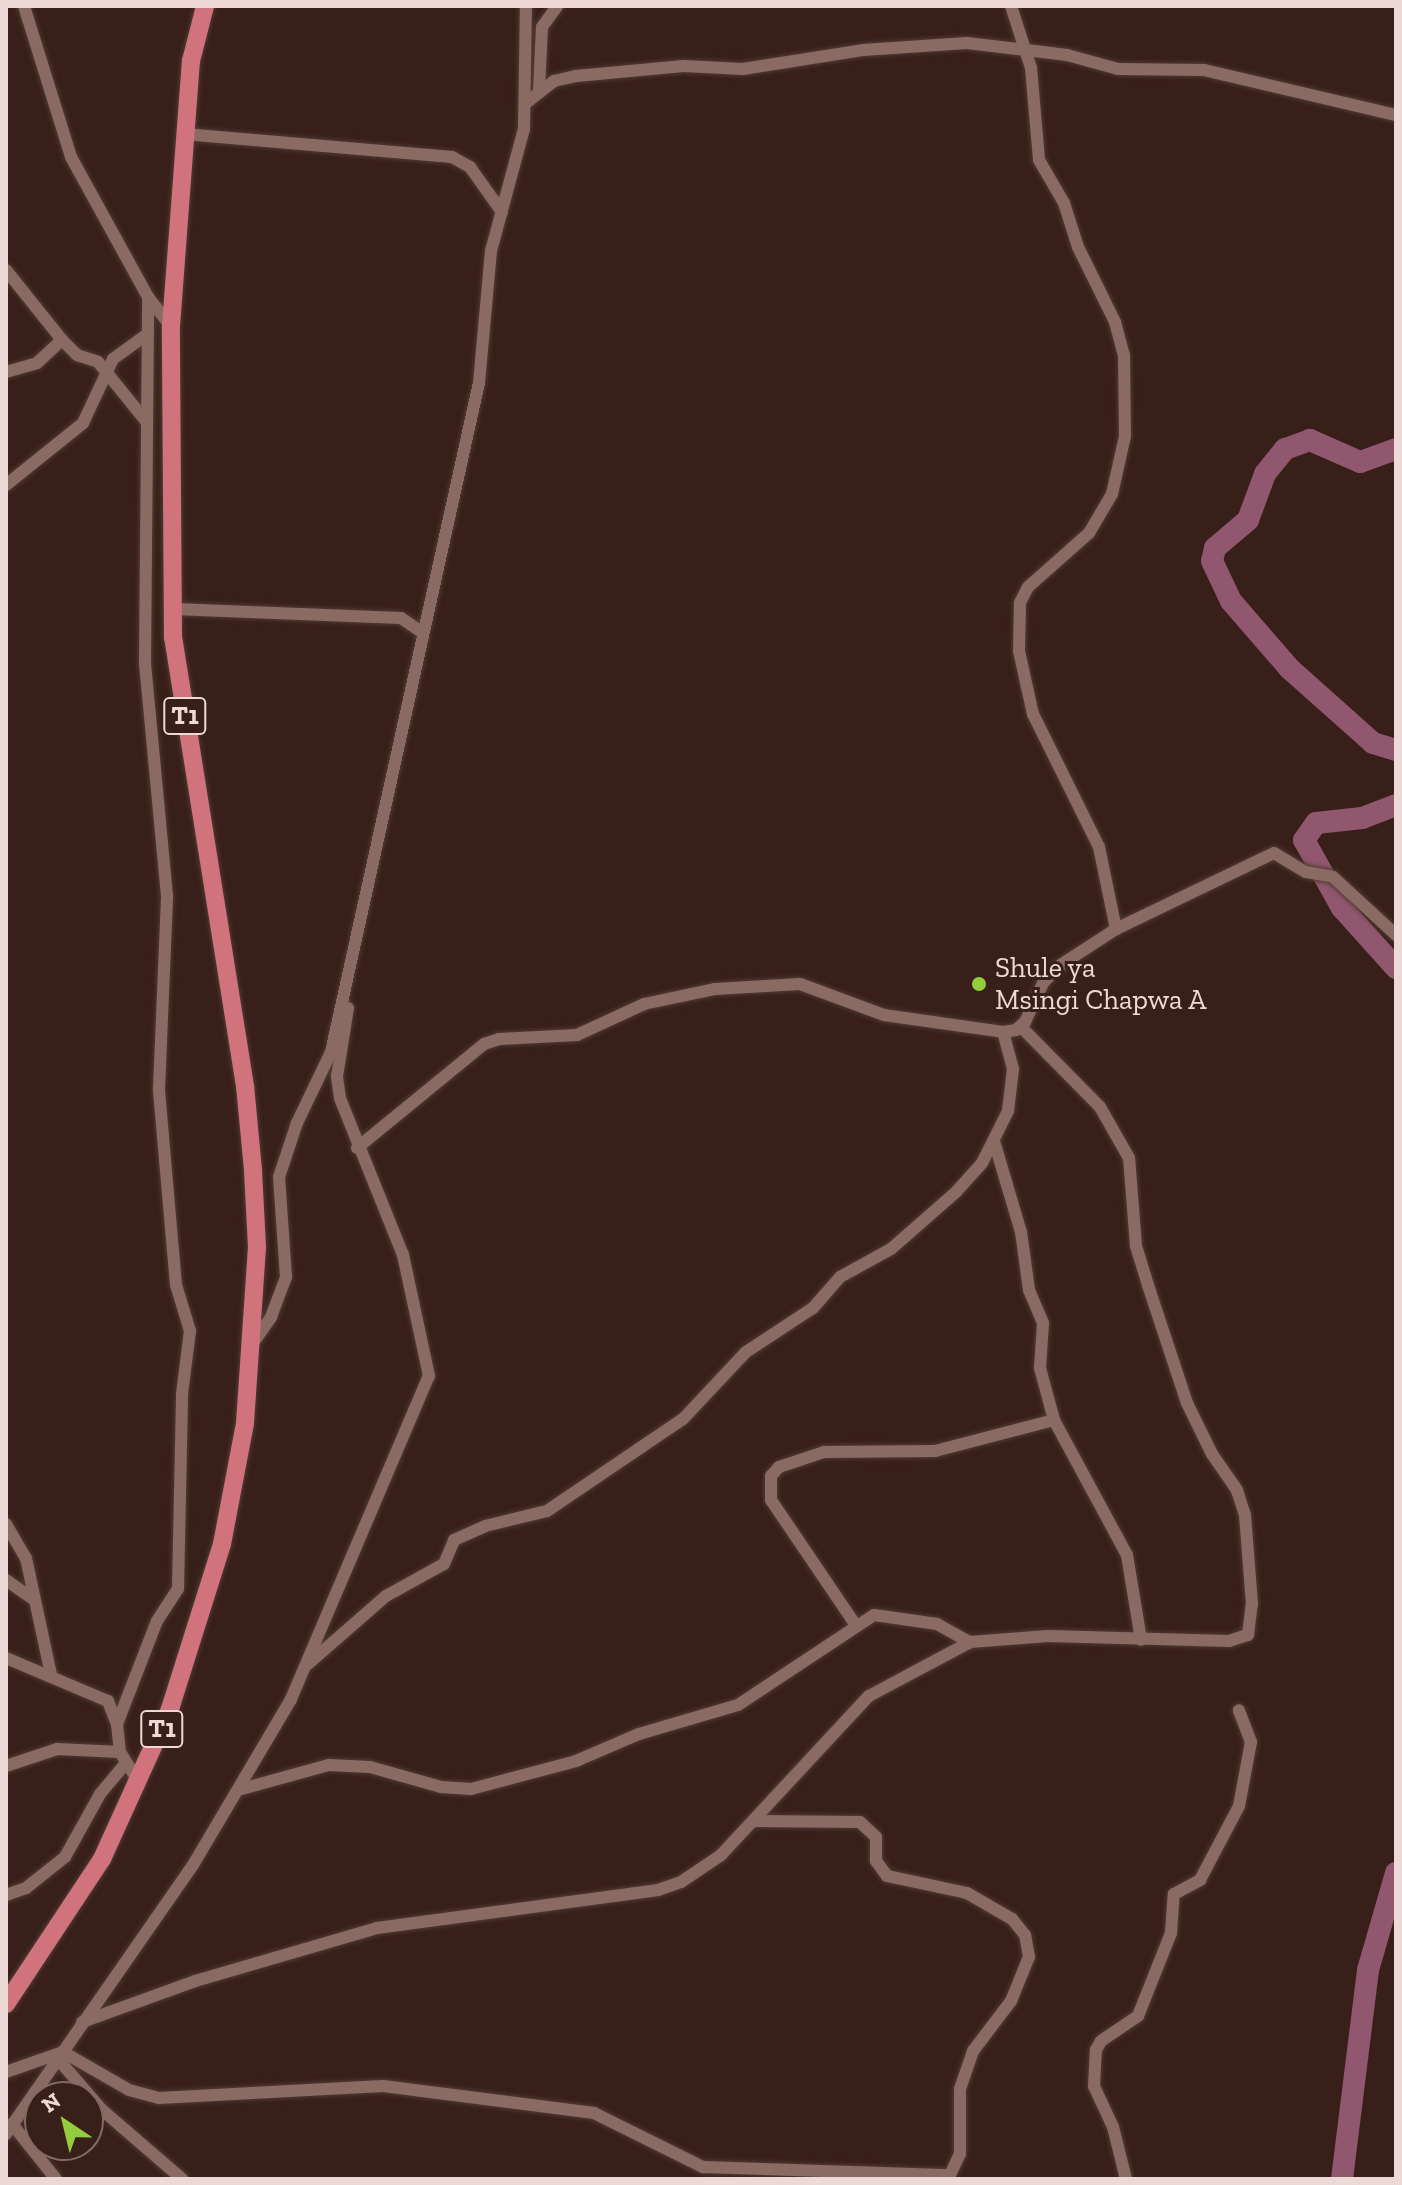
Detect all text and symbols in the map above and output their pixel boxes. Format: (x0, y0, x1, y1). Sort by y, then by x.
road number: T1 (163, 694, 207, 738)
place label: Shule ya Msingi Chapwa A (995, 951, 1207, 1017)
marker: Shule ya Msingi Chapwa A (970, 975, 988, 993)
road number: T1 (140, 1707, 184, 1751)
north arrow (24, 2081, 104, 2161)
text: N (36, 2087, 66, 2118)

